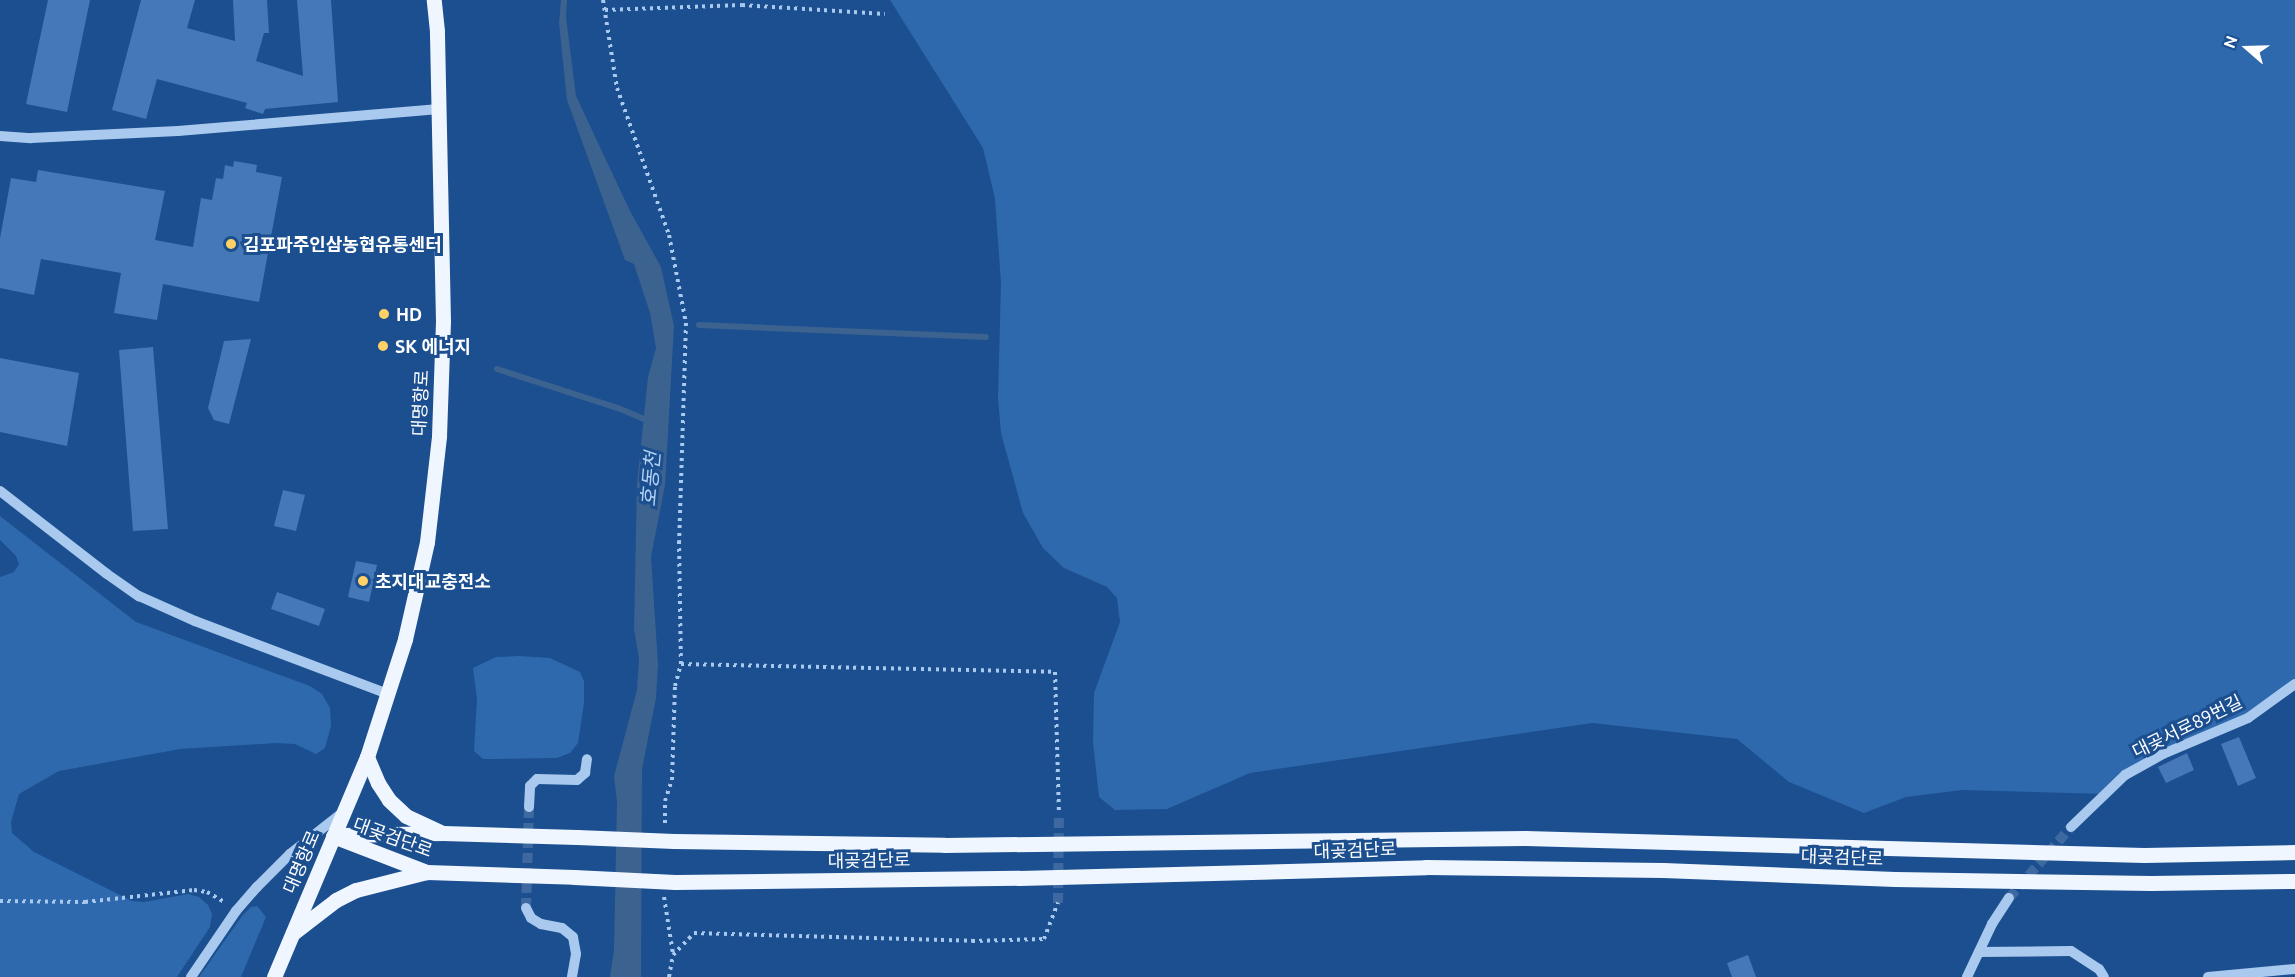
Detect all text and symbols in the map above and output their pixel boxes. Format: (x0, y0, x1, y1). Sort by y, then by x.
north arrow (2217, 18, 2277, 78)
text: N (2220, 33, 2241, 51)
place label: 김포파주인삼농협유통센터 (243, 233, 442, 255)
marker: 김포파주인삼농협유통센터 (224, 237, 238, 251)
place label: HD (396, 303, 422, 325)
marker: HD (377, 307, 391, 321)
place label: SK 에너지 (395, 335, 471, 357)
marker: SK 에너지 (376, 339, 390, 353)
street label: 대명항로 (407, 369, 433, 437)
water label: 호동천 (636, 450, 664, 508)
place label: 초지대교충전소 (375, 570, 491, 592)
marker: 초지대교충전소 (356, 574, 370, 588)
street label: 대곶서로89번길 (2128, 690, 2246, 762)
street label: 대곶검단로 (350, 813, 436, 861)
street label: 대명항로 (278, 827, 324, 897)
street label: 대곶검단로 (1313, 838, 1397, 862)
street label: 대곶검단로 (1800, 845, 1884, 869)
street label: 대곶검단로 (827, 848, 911, 872)

